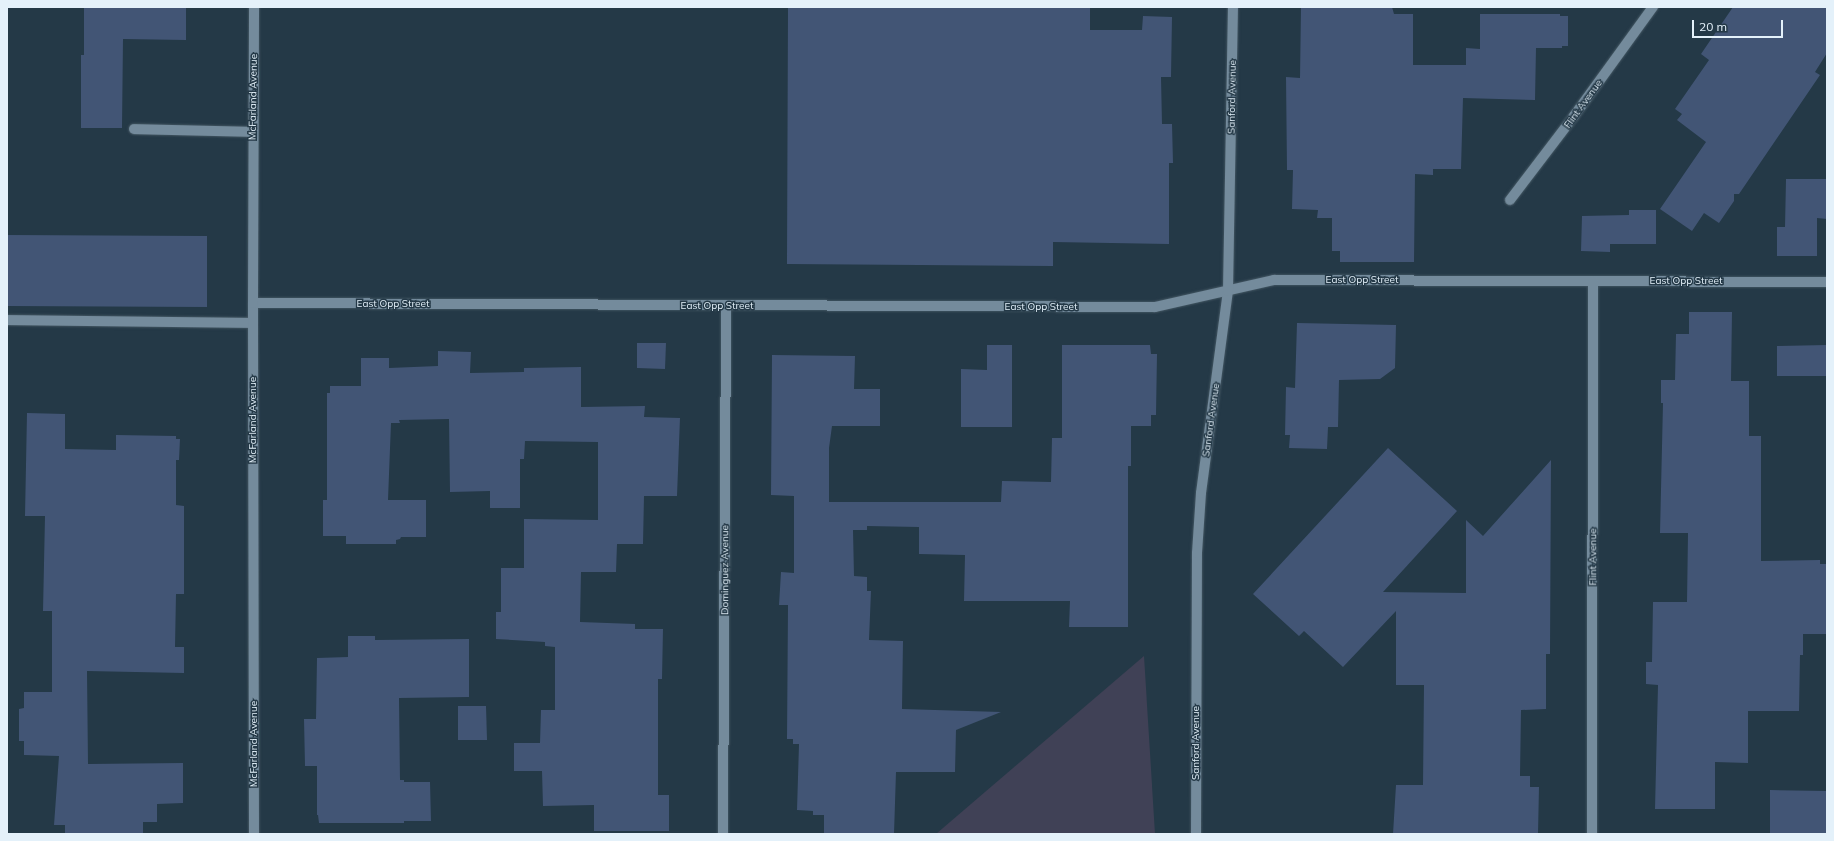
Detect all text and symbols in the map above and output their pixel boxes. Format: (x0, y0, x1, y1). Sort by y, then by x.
scale bar (1694, 12, 1785, 38)
text: 20 m (1699, 19, 1727, 34)
street label: McFarland Avenue (246, 54, 260, 140)
street label: Sanford Avenue (1225, 60, 1239, 134)
street label: Flint Avenue (1561, 77, 1605, 131)
street label: East Opp Street (1326, 274, 1398, 286)
street label: East Opp Street (1650, 275, 1722, 287)
street label: East Opp Street (357, 298, 429, 310)
street label: East Opp Street (681, 300, 753, 312)
street label: East Opp Street (1005, 301, 1077, 313)
street label: McFarland Avenue (247, 377, 259, 463)
street label: Sanford Avenue (1200, 383, 1222, 457)
street label: Dominguez Avenue (719, 525, 731, 615)
street label: Flint Avenue (1587, 528, 1599, 586)
street label: McFarland Avenue (248, 701, 260, 787)
street label: Sanford Avenue (1190, 706, 1202, 780)

